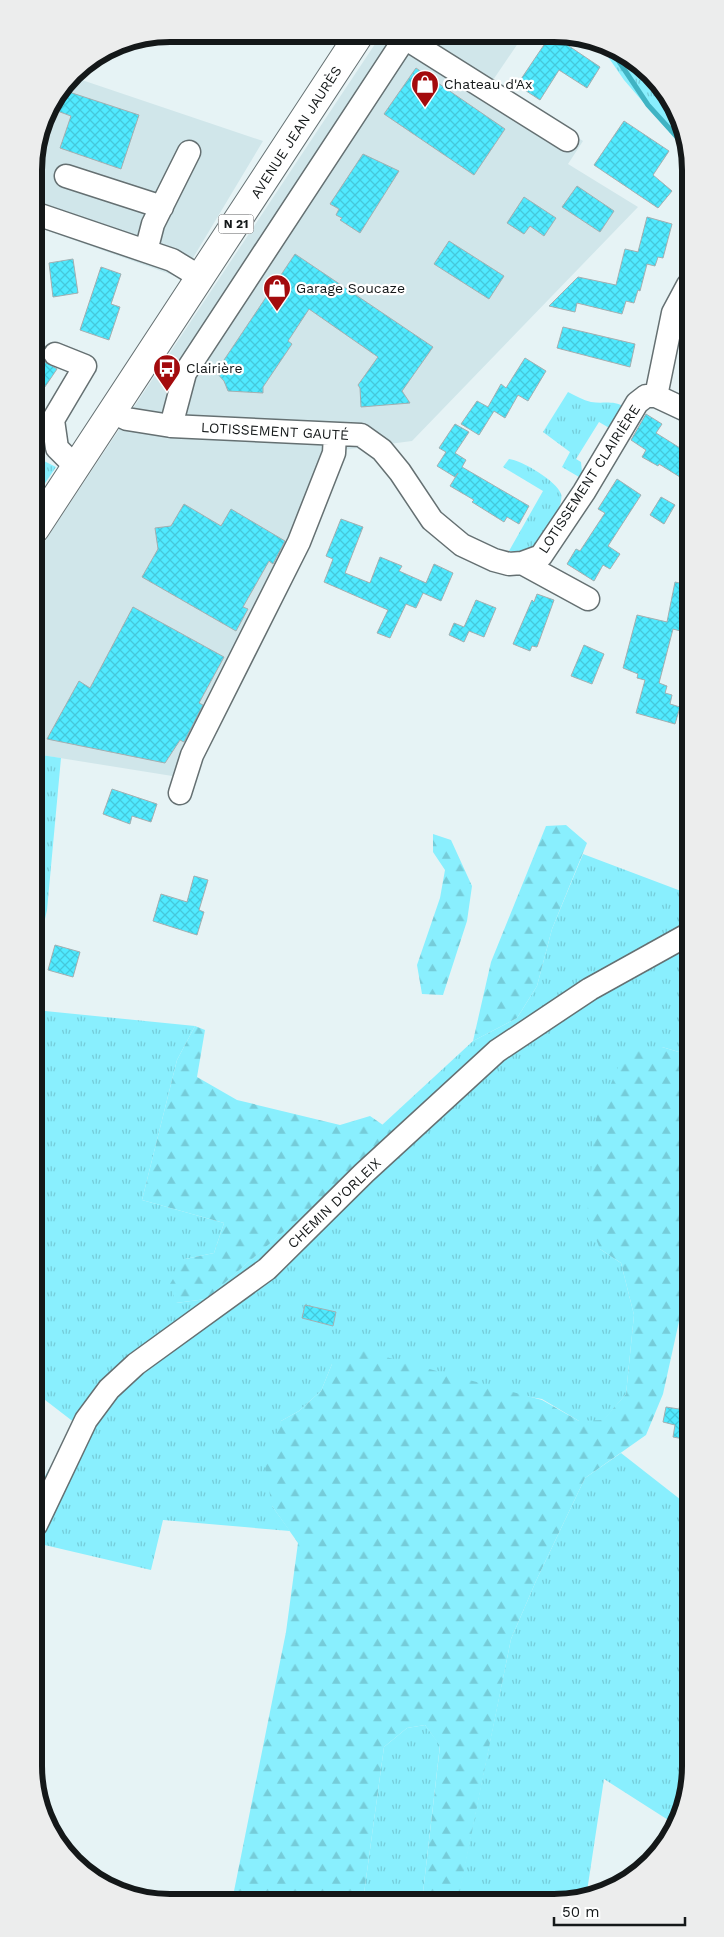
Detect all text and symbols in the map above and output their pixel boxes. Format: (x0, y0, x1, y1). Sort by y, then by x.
street label: AVENUE JEAN JAURÈS (247, 63, 345, 201)
shop icon: Chateau d'Ax (410, 69, 440, 108)
place label: Chateau d'Ax (444, 76, 533, 92)
road number: N 21 (218, 214, 254, 233)
shop icon: Garage Soucaze (262, 273, 292, 312)
place label: Garage Soucaze (296, 280, 405, 296)
bus stop icon: Clairière (152, 353, 182, 392)
place label: Clairière (186, 360, 243, 376)
street label: LOTISSEMENT CLAIRIÈRE (535, 402, 643, 556)
street label: LOTISSEMENT GAUTÉ (201, 419, 349, 443)
street label: CHEMIN D'ORLEIX (284, 1155, 384, 1251)
scale bar (554, 1894, 685, 1926)
text: 50 m (562, 1903, 599, 1921)

